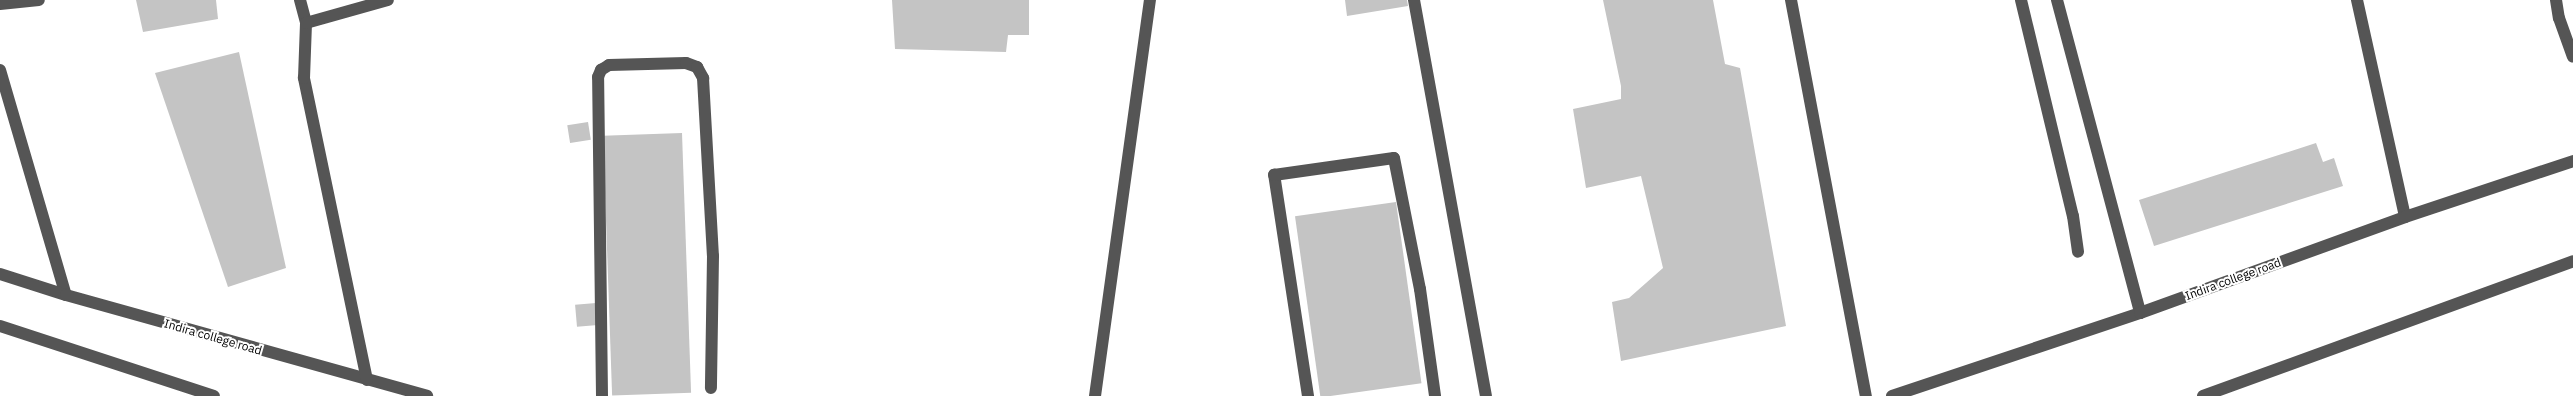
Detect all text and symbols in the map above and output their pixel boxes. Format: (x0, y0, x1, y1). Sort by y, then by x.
street label: Indira college road (2183, 255, 2283, 303)
street label: Indira college road (162, 316, 264, 358)

